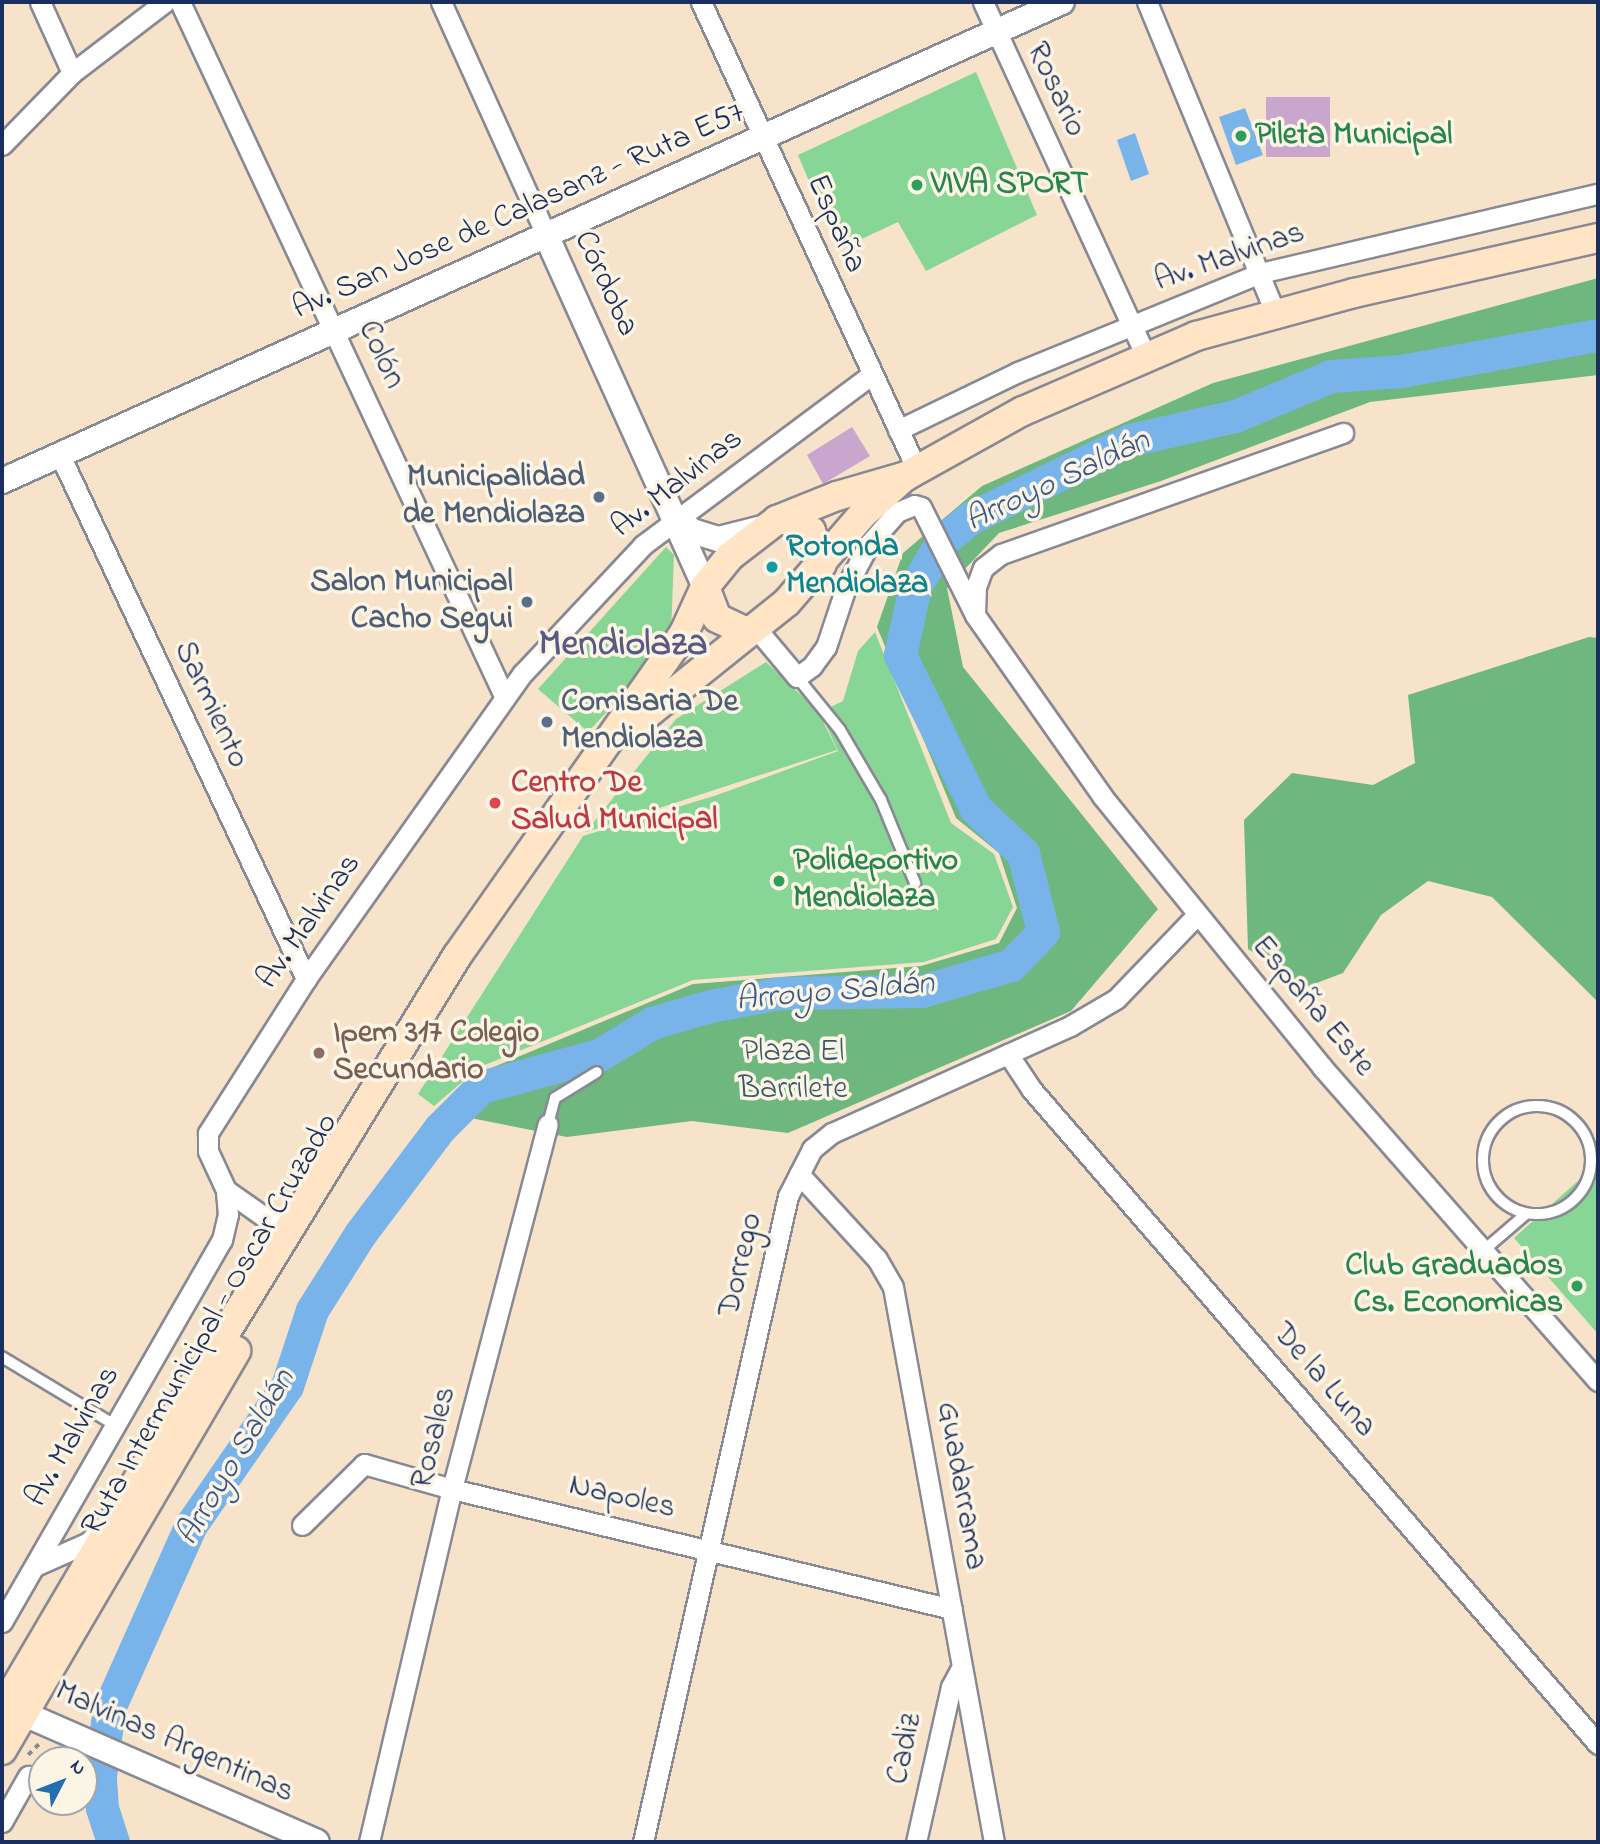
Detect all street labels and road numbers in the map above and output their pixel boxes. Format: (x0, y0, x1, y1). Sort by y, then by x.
street label: Rosario (1016, 36, 1094, 144)
street label: Av. San Jose de Calasanz - Ruta E57 (287, 95, 751, 329)
street label: España (796, 169, 874, 279)
street label: Av. Malvinas (1150, 214, 1310, 302)
street label: Córdoba (564, 225, 646, 343)
street label: Colón (348, 315, 412, 395)
street label: Av. Malvinas (605, 421, 751, 547)
street label: Sarmiento (164, 635, 256, 775)
street label: Av. Malvinas (249, 847, 371, 997)
street label: España Este (1242, 929, 1382, 1085)
street label: Ruta Intermunicipal - Oscar Cruzado (74, 1107, 348, 1543)
street label: Dorrego (711, 1209, 773, 1321)
street label: De la Luna (1263, 1316, 1383, 1446)
street label: Av. Malvinas (18, 1360, 130, 1514)
street label: Rosales (404, 1383, 466, 1493)
street label: Guadarrama (926, 1399, 994, 1573)
street label: Napoles (565, 1467, 679, 1529)
street label: Malvinas Argentinas (49, 1673, 299, 1813)
street label: Cadiz (880, 1710, 932, 1788)

